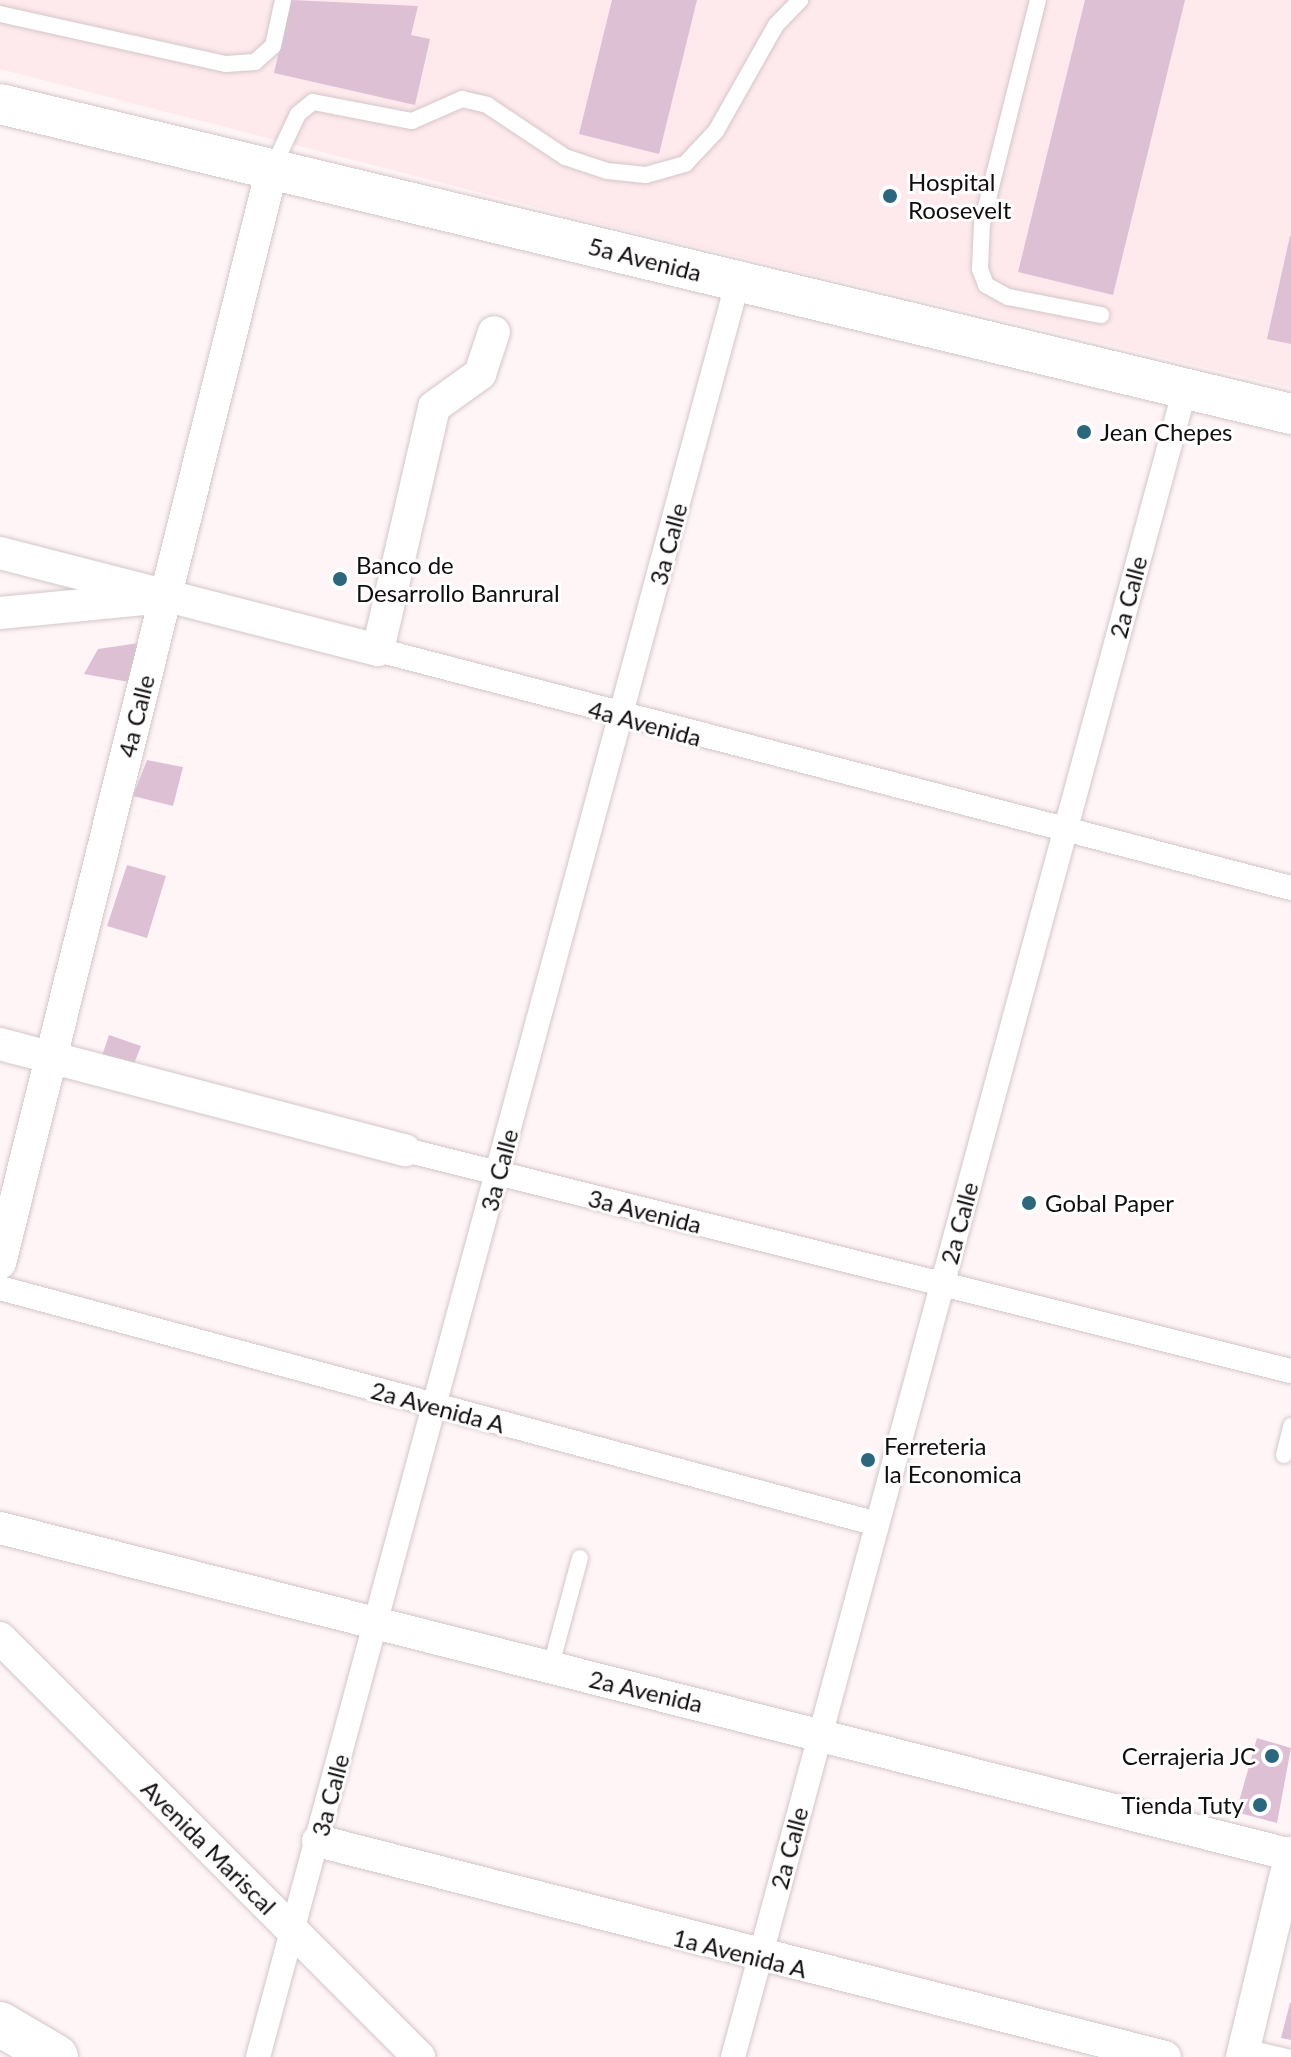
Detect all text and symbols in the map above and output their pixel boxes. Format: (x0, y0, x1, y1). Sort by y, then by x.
place label: Hospital Roosevelt (908, 168, 1011, 224)
marker: Hospital Roosevelt (879, 185, 901, 207)
street label: 5a Avenida (585, 231, 705, 287)
place label: Jean Chepes (1100, 418, 1232, 446)
marker: Jean Chepes (1075, 423, 1093, 441)
street label: 3a Calle (643, 500, 693, 588)
place label: Banco de Desarrollo Banrural (356, 551, 560, 607)
street label: 2a Calle (1103, 553, 1153, 641)
marker: Banco de Desarrollo Banrural (331, 570, 349, 588)
street label: 4a Calle (112, 672, 160, 760)
street label: 4a Avenida (585, 694, 705, 752)
street label: 3a Calle (474, 1126, 524, 1214)
street label: 2a Calle (934, 1179, 984, 1267)
street label: 3a Avenida (585, 1183, 705, 1239)
place label: Gobal Paper (1045, 1189, 1174, 1217)
marker: Gobal Paper (1020, 1194, 1038, 1212)
street label: 2a Avenida A (367, 1375, 509, 1439)
place label: Ferreteria la Economica (884, 1432, 1022, 1488)
marker: Ferreteria la Economica (859, 1451, 877, 1469)
street label: 2a Avenida (586, 1664, 706, 1718)
place label: Cerrajeria JC (1121, 1742, 1256, 1770)
marker: Cerrajeria JC (1263, 1747, 1281, 1765)
street label: 3a Calle (305, 1751, 355, 1839)
street label: Avenida Mariscal (136, 1774, 282, 1920)
place label: Tienda Tuty (1121, 1791, 1244, 1819)
marker: Tienda Tuty (1251, 1796, 1269, 1814)
street label: 2a Calle (764, 1804, 814, 1892)
street label: 1a Avenida A (669, 1922, 811, 1984)

